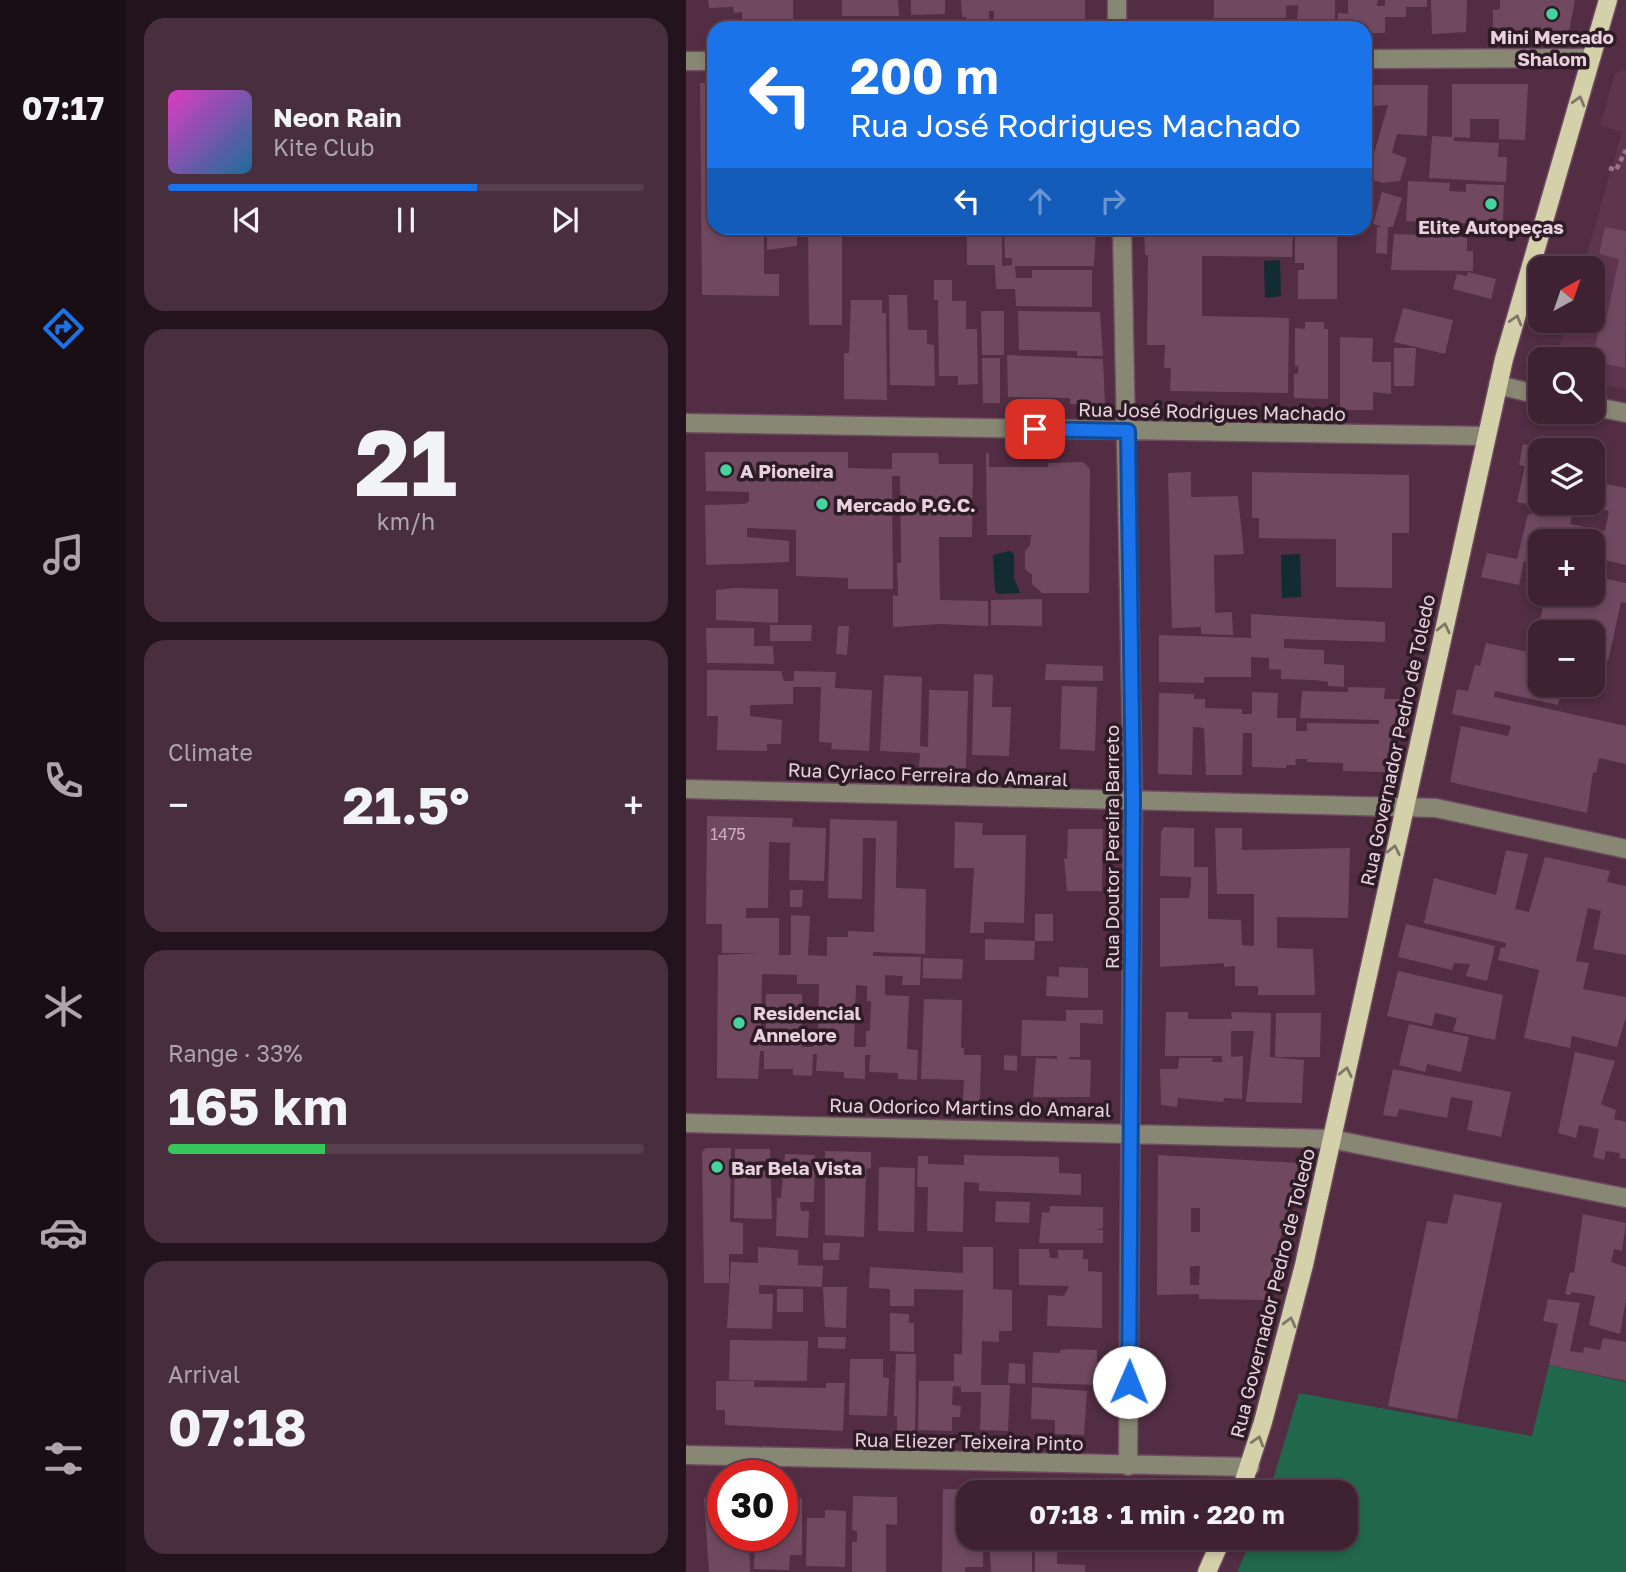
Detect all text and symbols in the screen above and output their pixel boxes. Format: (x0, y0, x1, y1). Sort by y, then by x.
marker: Mini Mercado Shalom (1544, 6, 1560, 22)
place label: Mini Mercado Shalom (1490, 25, 1614, 70)
text: 200 m (850, 46, 999, 105)
icon: left (735, 49, 826, 140)
text: 07:17 (22, 89, 104, 127)
one-way arrow (1571, 95, 1586, 107)
text: Neon Rain (273, 102, 402, 133)
text: Rua José Rodrigues Machado (850, 106, 1301, 144)
text: Kite Club (273, 133, 374, 161)
icon: left (948, 182, 986, 220)
icon: ahead (1021, 182, 1059, 220)
icon: right (1094, 182, 1132, 220)
marker: Elite Autopeças (1483, 196, 1499, 212)
icon: previous (228, 201, 266, 239)
icon: pause (387, 201, 425, 239)
icon: next (546, 201, 584, 239)
place label: Elite Autopeças (1418, 215, 1564, 238)
north arrow (1528, 256, 1605, 332)
map controls (1528, 256, 1605, 697)
icon: directions (39, 304, 88, 353)
one-way arrow (1507, 314, 1522, 326)
button: search (1528, 347, 1605, 424)
street label: Rua José Rodrigues Machado (1078, 397, 1346, 425)
pin (1005, 399, 1065, 459)
text: 21 (355, 407, 457, 516)
icon: arrive (1016, 410, 1054, 448)
button: layers (1528, 438, 1605, 515)
place label: A Pioneira (740, 459, 834, 482)
marker: A Pioneira (718, 462, 734, 478)
place label: Mercado P.G.C. (836, 493, 976, 516)
marker: Mercado P.G.C. (814, 496, 830, 512)
text: km/h (377, 507, 435, 535)
button: + (1528, 529, 1605, 606)
icon: music (39, 530, 88, 579)
street label: Rua Governador Pedro de Toledo (1355, 592, 1439, 888)
button: − (1528, 620, 1605, 697)
one-way arrow (1435, 622, 1450, 634)
street label: Rua Doutor Pereira Barreto (1100, 725, 1123, 969)
text: Climate (168, 738, 253, 766)
icon: phone (39, 756, 88, 805)
street label: Rua Cyriaco Ferreira do Amaral (787, 758, 1069, 790)
text: 21.5° (342, 773, 470, 835)
text: − (168, 782, 189, 827)
text: + (623, 782, 644, 827)
house number: 1475 (710, 824, 746, 844)
one-way arrow (1386, 844, 1401, 856)
icon: climate (39, 982, 88, 1031)
place label: Residencial Annelore (753, 1001, 861, 1046)
marker: Residencial Annelore (731, 1015, 747, 1031)
text: Range · 33% (168, 1039, 303, 1067)
one-way arrow (1338, 1066, 1352, 1078)
text: 165 km (168, 1074, 348, 1136)
street label: Rua Odorico Martins do Amaral (829, 1093, 1111, 1121)
street label: Rua Governador Pedro de Toledo (1225, 1146, 1319, 1440)
place label: Bar Bela Vista (731, 1156, 862, 1179)
marker: Bar Bela Vista (709, 1159, 725, 1175)
icon: car (39, 1208, 88, 1257)
one-way arrow (1282, 1316, 1296, 1328)
position arrow (1092, 1345, 1166, 1419)
text: Arrival (168, 1360, 240, 1388)
text: 07:18 (168, 1395, 307, 1457)
street label: Rua Eliezer Teixeira Pinto (854, 1428, 1084, 1454)
icon: filters (39, 1434, 88, 1483)
one-way arrow (1249, 1435, 1264, 1447)
speed limit sign: 30 (707, 1460, 798, 1551)
text: 07:18 · 1 min · 220 m (1029, 1499, 1285, 1530)

